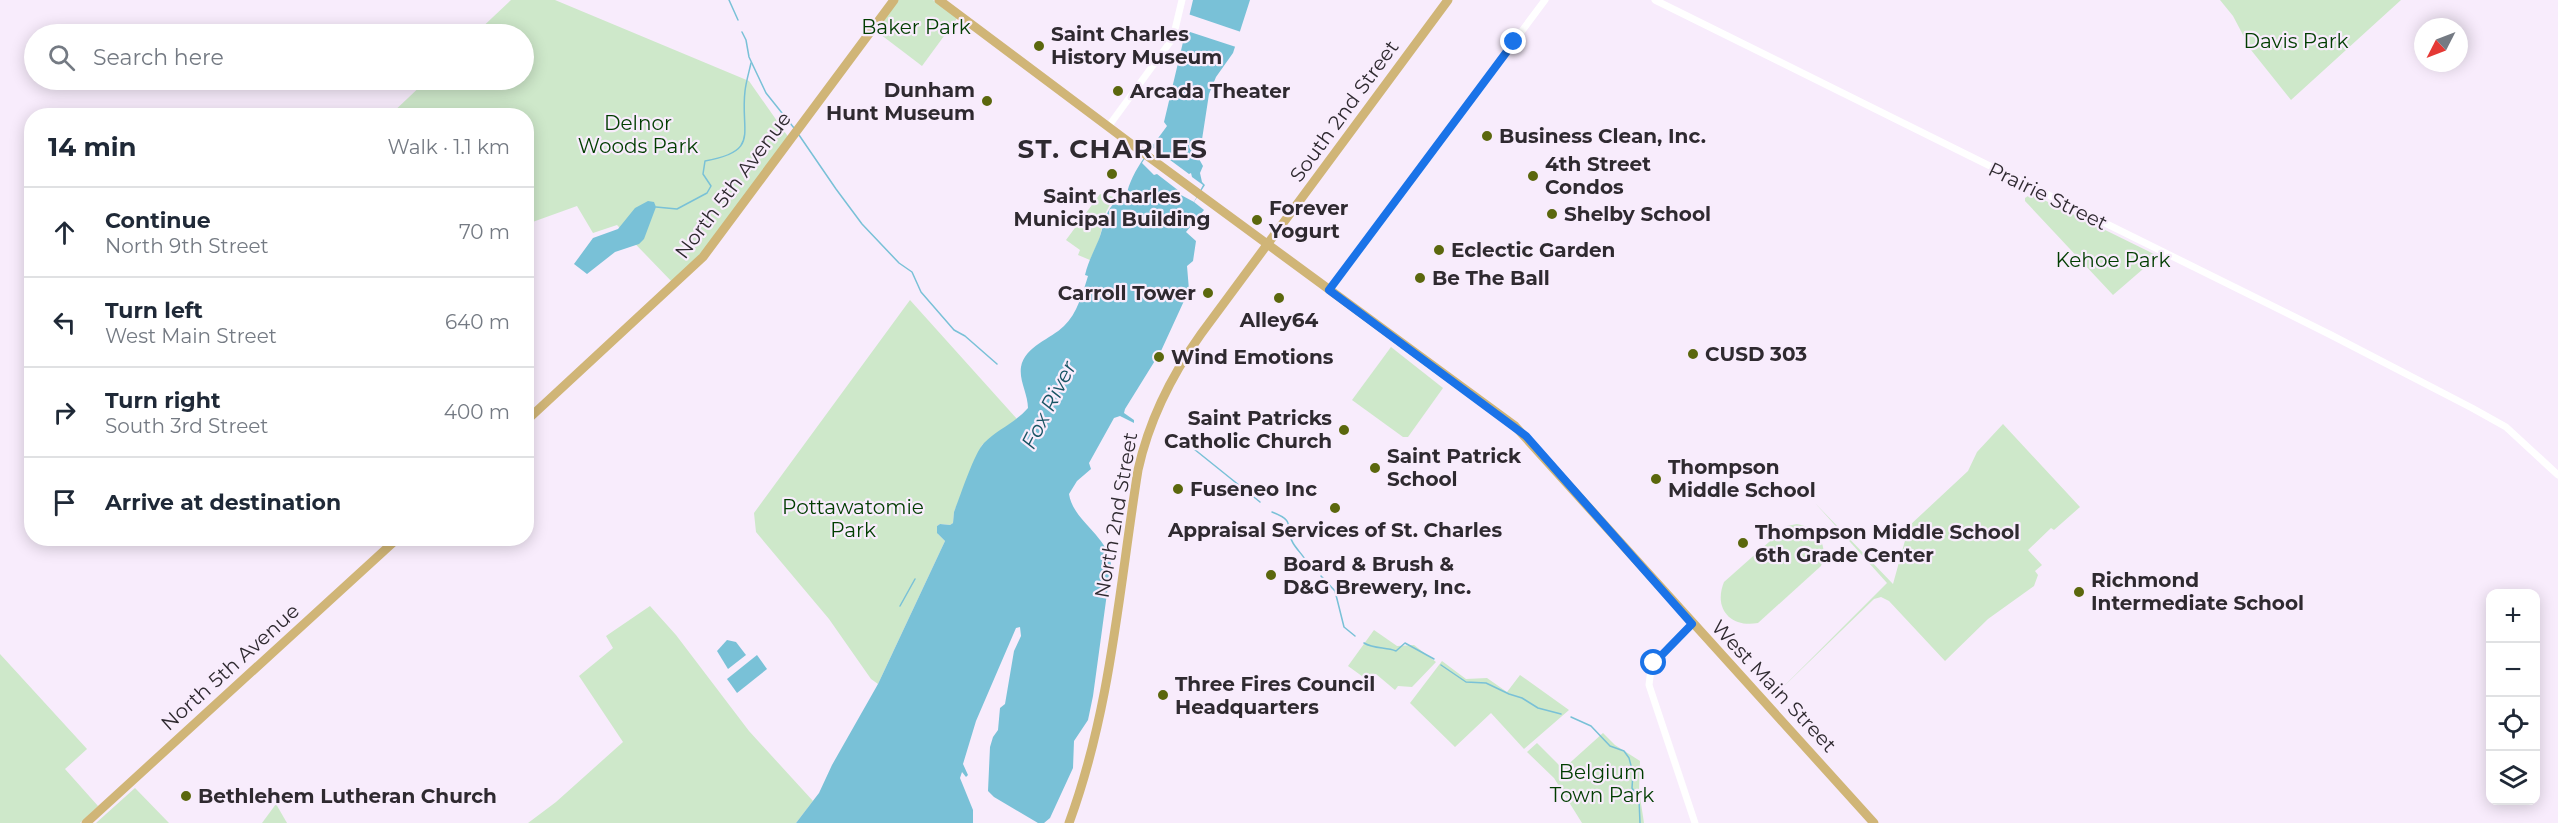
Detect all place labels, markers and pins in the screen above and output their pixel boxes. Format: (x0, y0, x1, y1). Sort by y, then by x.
place label: Saint Charles History Museum (1051, 22, 1222, 69)
marker: Saint Charles History Museum (1032, 39, 1046, 53)
place label: Dunham Hunt Museum (826, 78, 975, 125)
place label: Arcada Theater (1129, 79, 1291, 103)
marker: Arcada Theater (1111, 84, 1125, 98)
marker: Dunham Hunt Museum (980, 94, 994, 108)
place label: Business Clean, Inc. (1499, 124, 1706, 148)
marker: Business Clean, Inc. (1480, 129, 1494, 143)
place label: 4th Street Condos (1545, 152, 1651, 199)
marker: Saint Charles Municipal Building (1105, 167, 1119, 181)
marker: 4th Street Condos (1526, 169, 1540, 183)
place label: Saint Charles Municipal Building (1014, 184, 1210, 231)
place label: Forever Yogurt (1268, 196, 1349, 243)
place label: Shelby School (1564, 202, 1711, 226)
marker: Shelby School (1545, 207, 1559, 221)
marker: Forever Yogurt (1250, 213, 1264, 227)
place label: Eclectic Garden (1451, 238, 1615, 262)
marker: Eclectic Garden (1432, 243, 1446, 257)
place label: Be The Ball (1432, 266, 1550, 290)
marker: Be The Ball (1413, 271, 1427, 285)
place label: Carroll Tower (1058, 281, 1196, 305)
marker: Carroll Tower (1201, 286, 1215, 300)
marker: Alley64 (1272, 291, 1286, 305)
place label: Alley64 (1239, 308, 1318, 332)
place label: CUSD 303 (1705, 342, 1807, 366)
place label: Wind Emotions (1171, 345, 1334, 369)
marker: CUSD 303 (1686, 347, 1700, 361)
marker: Wind Emotions (1152, 350, 1166, 364)
place label: Saint Patricks Catholic Church (1164, 406, 1332, 453)
marker: Saint Patricks Catholic Church (1337, 423, 1351, 437)
place label: Saint Patrick School (1387, 444, 1522, 491)
place label: Thompson Middle School (1668, 455, 1816, 502)
marker: Saint Patrick School (1368, 461, 1382, 475)
marker: Thompson Middle School (1649, 472, 1663, 486)
place label: Fuseneo Inc (1190, 477, 1317, 501)
marker: Fuseneo Inc (1171, 482, 1185, 496)
marker: Appraisal Services of St. Charles (1328, 501, 1342, 515)
place label: Appraisal Services of St. Charles (1167, 518, 1502, 542)
place label: Thompson Middle School 6th Grade Center (1755, 520, 2020, 567)
marker: Thompson Middle School 6th Grade Center (1736, 536, 1750, 550)
place label: Board & Brush & D&G Brewery, Inc. (1283, 552, 1471, 599)
marker: Board & Brush & D&G Brewery, Inc. (1264, 568, 1278, 582)
place label: Richmond Intermediate School (2091, 568, 2304, 615)
marker: Richmond Intermediate School (2072, 585, 2086, 599)
place label: Three Fires Council Headquarters (1175, 672, 1375, 719)
marker: Three Fires Council Headquarters (1156, 688, 1170, 702)
place label: Bethlehem Lutheran Church (198, 784, 497, 808)
marker: Bethlehem Lutheran Church (179, 789, 193, 803)

